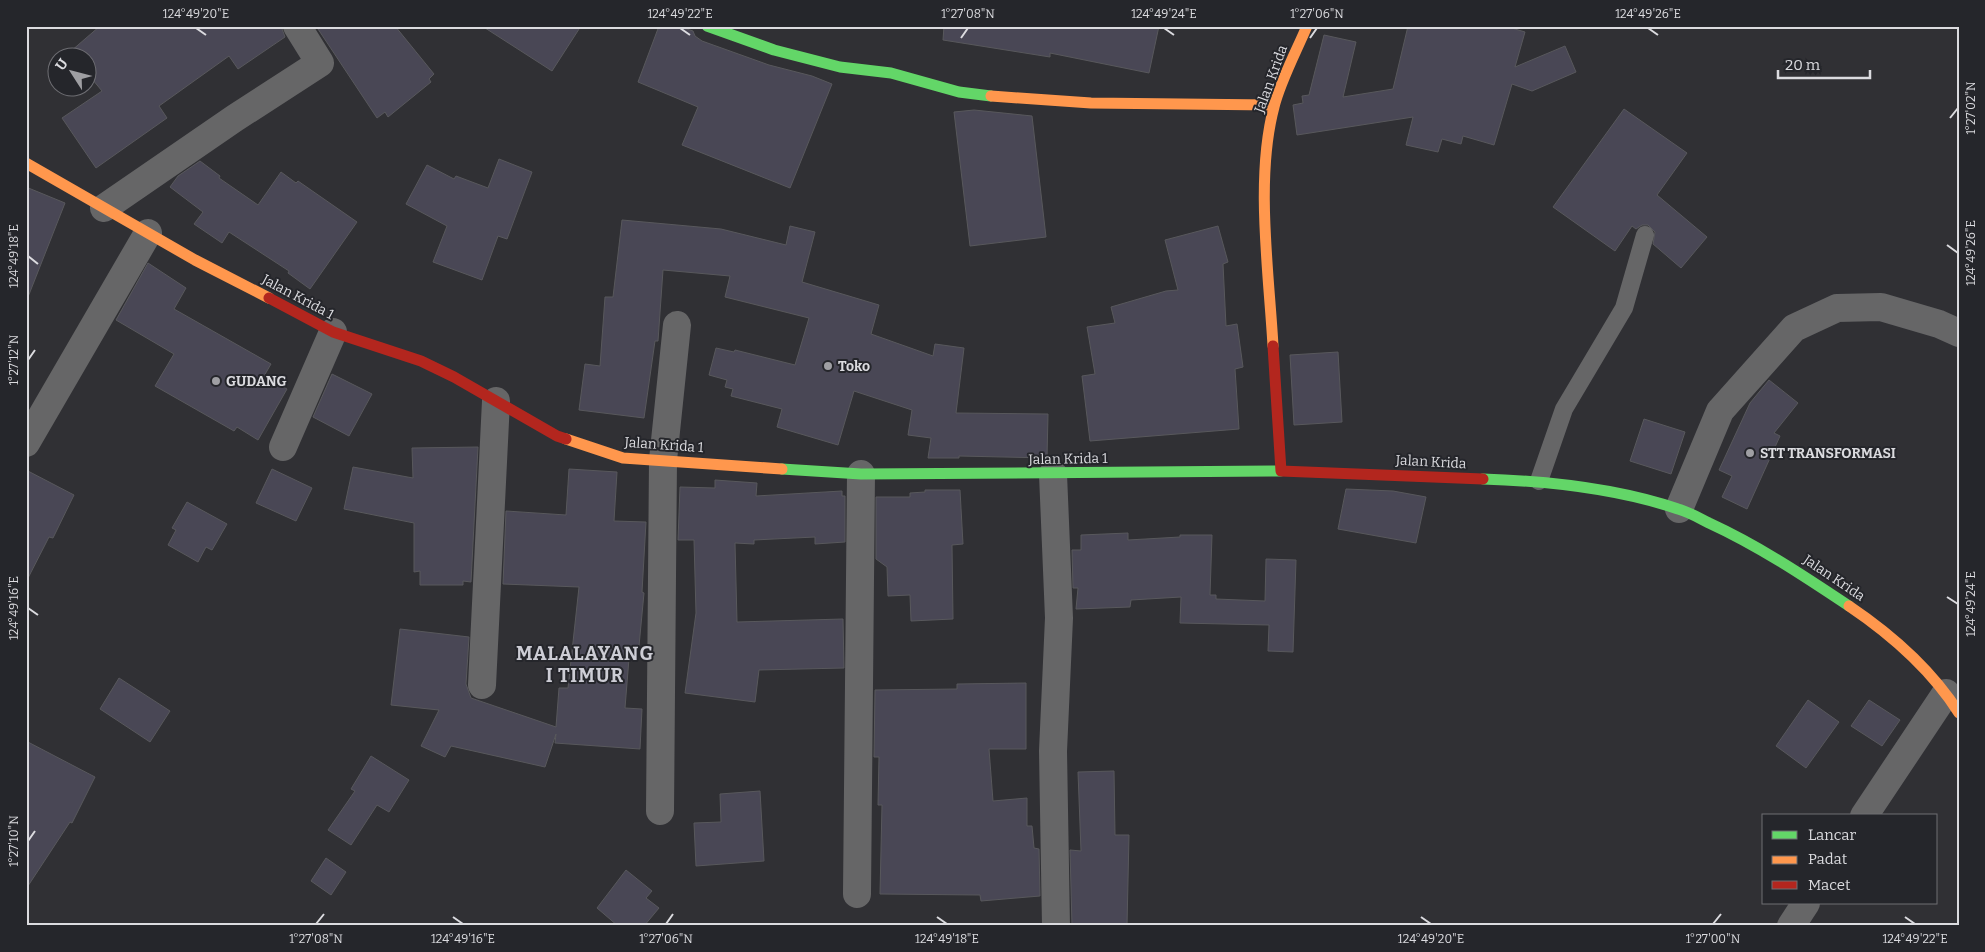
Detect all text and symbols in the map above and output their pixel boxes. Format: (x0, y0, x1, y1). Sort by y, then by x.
text: 124°49'20"E (163, 7, 229, 21)
text: 124°49'22"E (647, 7, 713, 21)
text: 1°27'08"N (941, 7, 995, 21)
text: 124°49'24"E (1131, 7, 1197, 21)
text: 1°27'06"N (1290, 7, 1344, 21)
text: 124°49'26"E (1615, 7, 1681, 21)
street label: Jalan Krida (1251, 43, 1291, 116)
north arrow (48, 48, 98, 98)
scale bar (1778, 48, 1870, 80)
text: U (52, 55, 72, 74)
text: 20 m (1785, 56, 1821, 74)
text: 1°27'02"N (1964, 81, 1978, 135)
text: 124°49'26"E (1964, 220, 1978, 286)
text: 124°49'18"E (7, 224, 21, 288)
street label: Jalan Krida 1 (258, 270, 337, 323)
text: 1°27'12"N (7, 334, 21, 385)
place label: Toko (838, 358, 870, 375)
marker: Toko (822, 360, 834, 372)
place label: GUDANG (226, 373, 287, 390)
marker: GUDANG (210, 375, 222, 387)
street label: Jalan Krida 1 (623, 434, 704, 456)
place label: STT TRANSFORMASI (1760, 445, 1896, 462)
marker: STT TRANSFORMASI (1744, 447, 1756, 459)
street label: Jalan Krida 1 (1027, 450, 1108, 468)
street label: Jalan Krida (1394, 452, 1467, 472)
street label: Jalan Krida (1799, 551, 1868, 605)
text: 124°49'24"E (1964, 571, 1978, 637)
text: 124°49'16"E (7, 576, 21, 640)
district label: MALALAYANG I TIMUR (516, 642, 654, 687)
legend (1762, 814, 1938, 904)
text: 1°27'10"N (7, 815, 21, 867)
text: Lancar (1808, 826, 1856, 844)
text: Padat (1808, 850, 1848, 868)
text: Macet (1808, 876, 1851, 894)
text: 1°27'08"N (289, 932, 343, 946)
text: 124°49'16"E (431, 932, 495, 946)
text: 1°27'06"N (639, 932, 693, 946)
text: 124°49'18"E (915, 932, 979, 946)
text: 124°49'20"E (1398, 932, 1464, 946)
text: 1°27'00"N (1686, 932, 1741, 946)
text: 124°49'22"E (1882, 932, 1948, 946)

